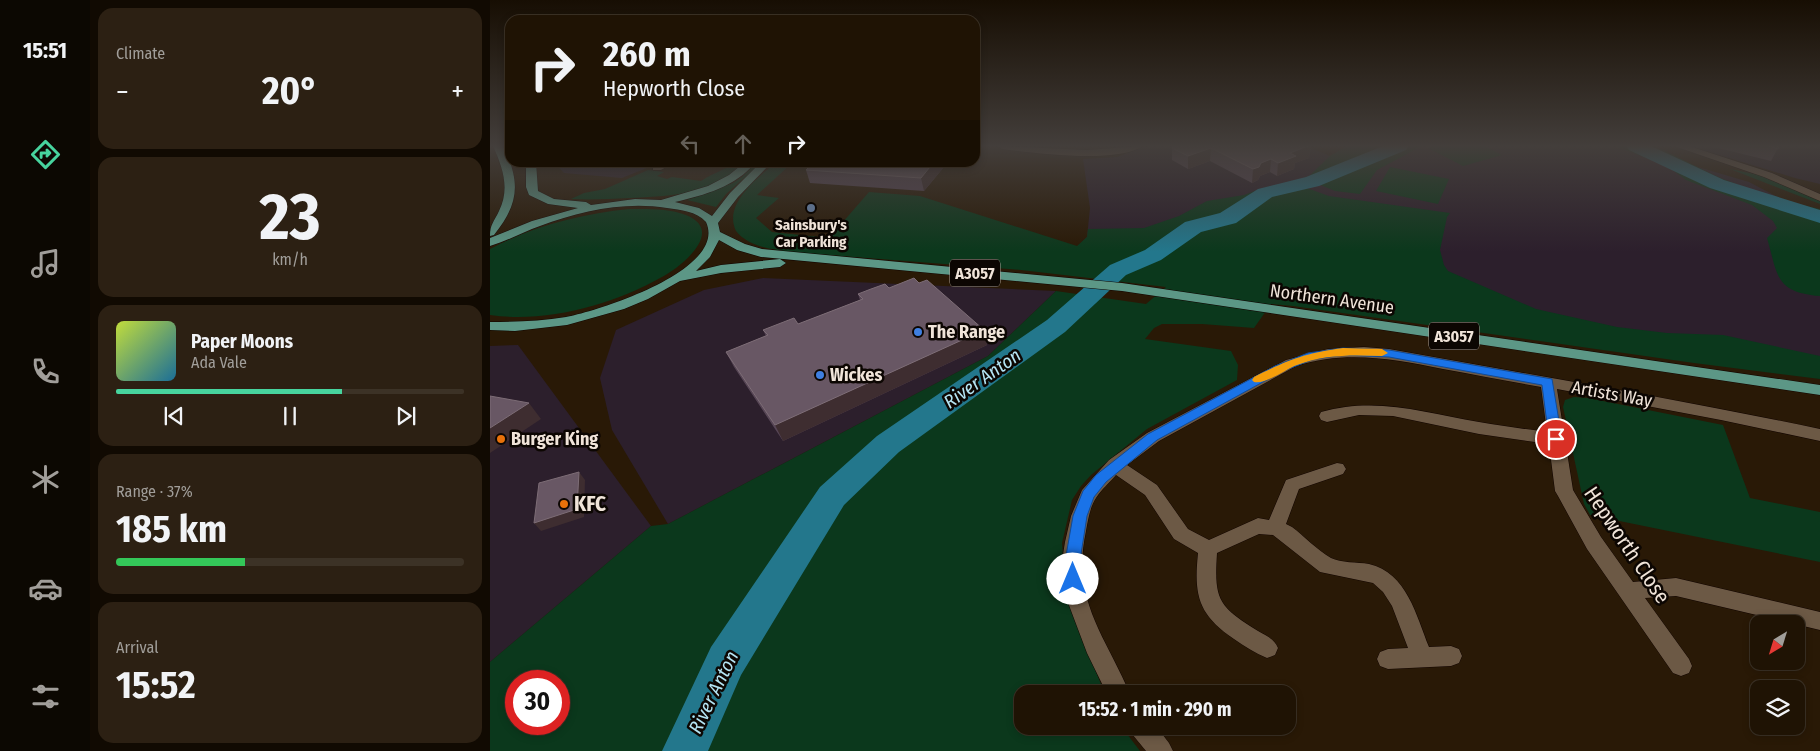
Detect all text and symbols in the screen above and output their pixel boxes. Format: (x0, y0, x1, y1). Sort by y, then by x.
text: 260 m (603, 33, 691, 75)
icon: right (520, 35, 585, 100)
text: 15:51 (23, 37, 67, 64)
text: Climate (116, 44, 165, 63)
text: 20° (262, 68, 318, 114)
text: − (116, 75, 129, 108)
text: + (451, 75, 464, 108)
text: Hepworth Close (603, 75, 745, 102)
icon: left (676, 130, 704, 158)
icon: ahead (729, 130, 757, 158)
icon: right (782, 130, 810, 158)
icon: directions (28, 137, 63, 172)
text: 23 (260, 178, 320, 256)
marker: Sainsbury's Car Parking (805, 202, 817, 214)
place label: Sainsbury's Car Parking (775, 216, 847, 251)
icon: music (28, 246, 63, 281)
text: km/h (272, 250, 308, 269)
road number: A3057 (950, 260, 1000, 286)
street label: Northern Avenue (1269, 279, 1396, 319)
place label: The Range (928, 321, 1005, 343)
road number: A3057 (1429, 322, 1479, 350)
marker: The Range (912, 326, 924, 338)
text: Paper Moons (191, 330, 293, 353)
water label: River Anton (939, 343, 1025, 413)
text: Ada Vale (191, 353, 247, 372)
icon: phone (28, 354, 63, 389)
place label: Wickes (830, 364, 882, 386)
marker: Wickes (814, 369, 826, 381)
street label: Artists Way (1570, 376, 1654, 412)
icon: previous (160, 402, 188, 430)
icon: pause (276, 402, 304, 430)
icon: next (392, 402, 420, 430)
pin (1535, 418, 1577, 460)
icon: arrive (1542, 425, 1570, 453)
place label: Burger King (511, 428, 598, 450)
marker: Burger King (495, 433, 507, 445)
icon: climate (28, 462, 63, 497)
text: Range · 37% (116, 482, 193, 501)
street label: Hepworth Close (1578, 482, 1676, 608)
place label: KFC (574, 491, 606, 517)
marker: KFC (558, 498, 570, 510)
text: 185 km (116, 506, 227, 552)
position arrow (1046, 552, 1098, 604)
icon: car (28, 571, 63, 606)
north arrow (1750, 615, 1805, 670)
map controls (1750, 615, 1805, 735)
text: Arrival (116, 638, 158, 657)
water label: River Anton (684, 647, 743, 737)
text: 15:52 (116, 662, 196, 708)
speed limit sign: 30 (505, 670, 570, 735)
icon: filters (28, 679, 63, 714)
button: layers (1750, 680, 1805, 735)
text: 15:52 · 1 min · 290 m (1079, 698, 1232, 721)

